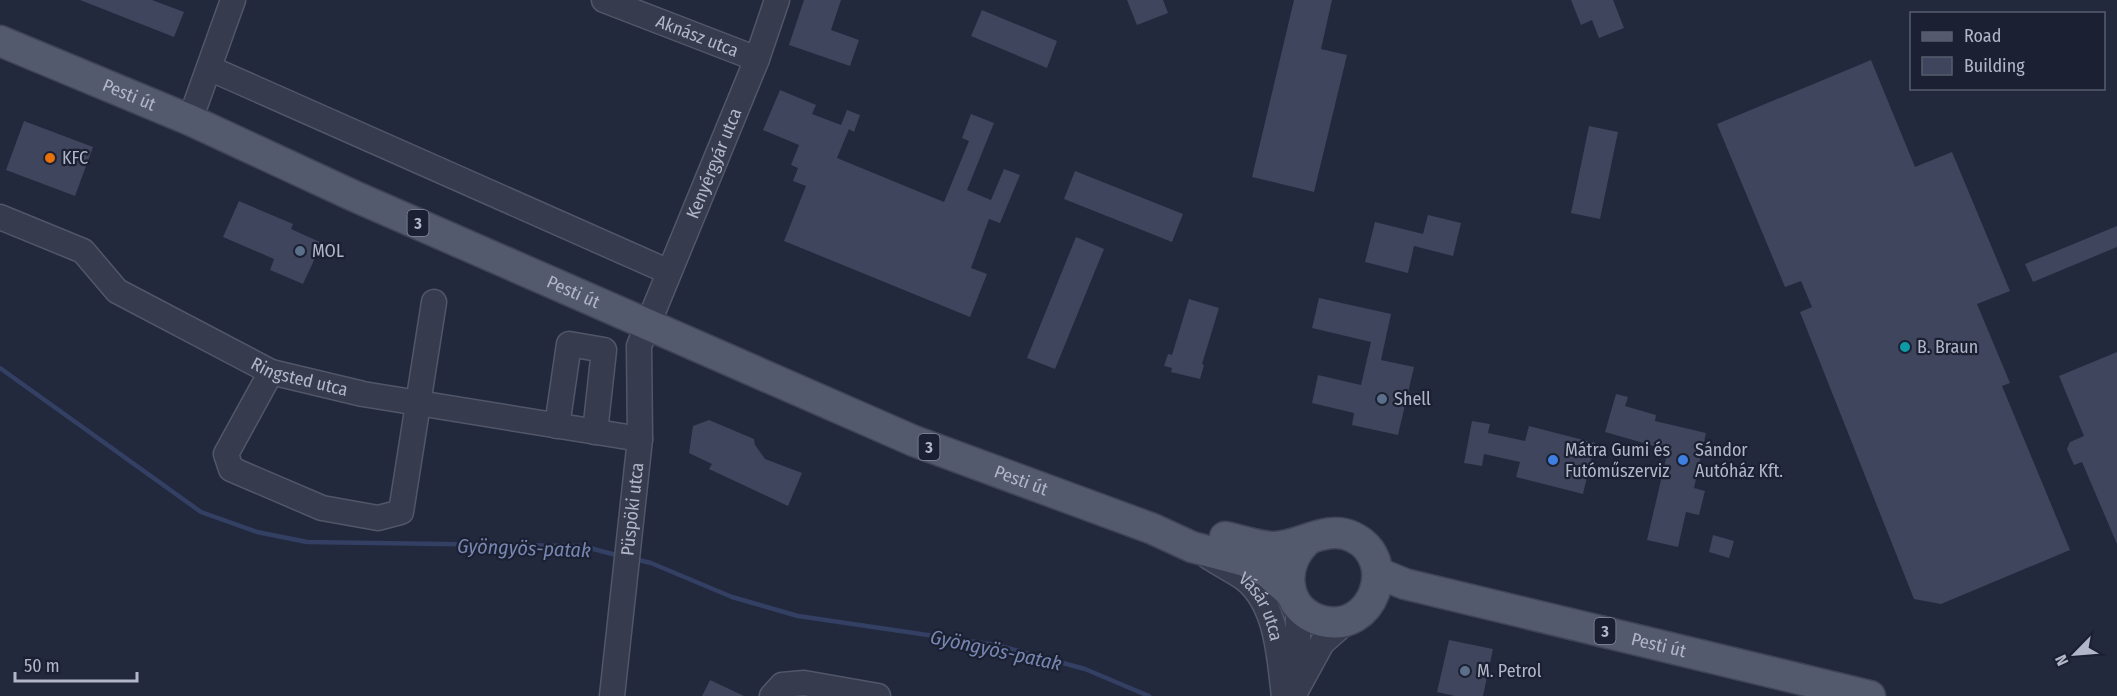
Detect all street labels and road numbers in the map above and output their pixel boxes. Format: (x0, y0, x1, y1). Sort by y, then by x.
street label: Aknász utca (653, 10, 742, 62)
street label: Pesti út (99, 74, 159, 116)
street label: Kenyérgyár utca (682, 105, 747, 222)
road number: 3 (408, 210, 428, 236)
street label: Pesti út (544, 271, 603, 313)
street label: Ringsted utca (247, 352, 350, 401)
road number: 3 (918, 434, 940, 460)
street label: Püspöki utca (616, 461, 648, 557)
street label: Pesti út (991, 461, 1051, 500)
street label: Vásár utca (1235, 567, 1287, 643)
road number: 3 (1594, 618, 1616, 644)
street label: Pesti út (1629, 628, 1688, 662)

